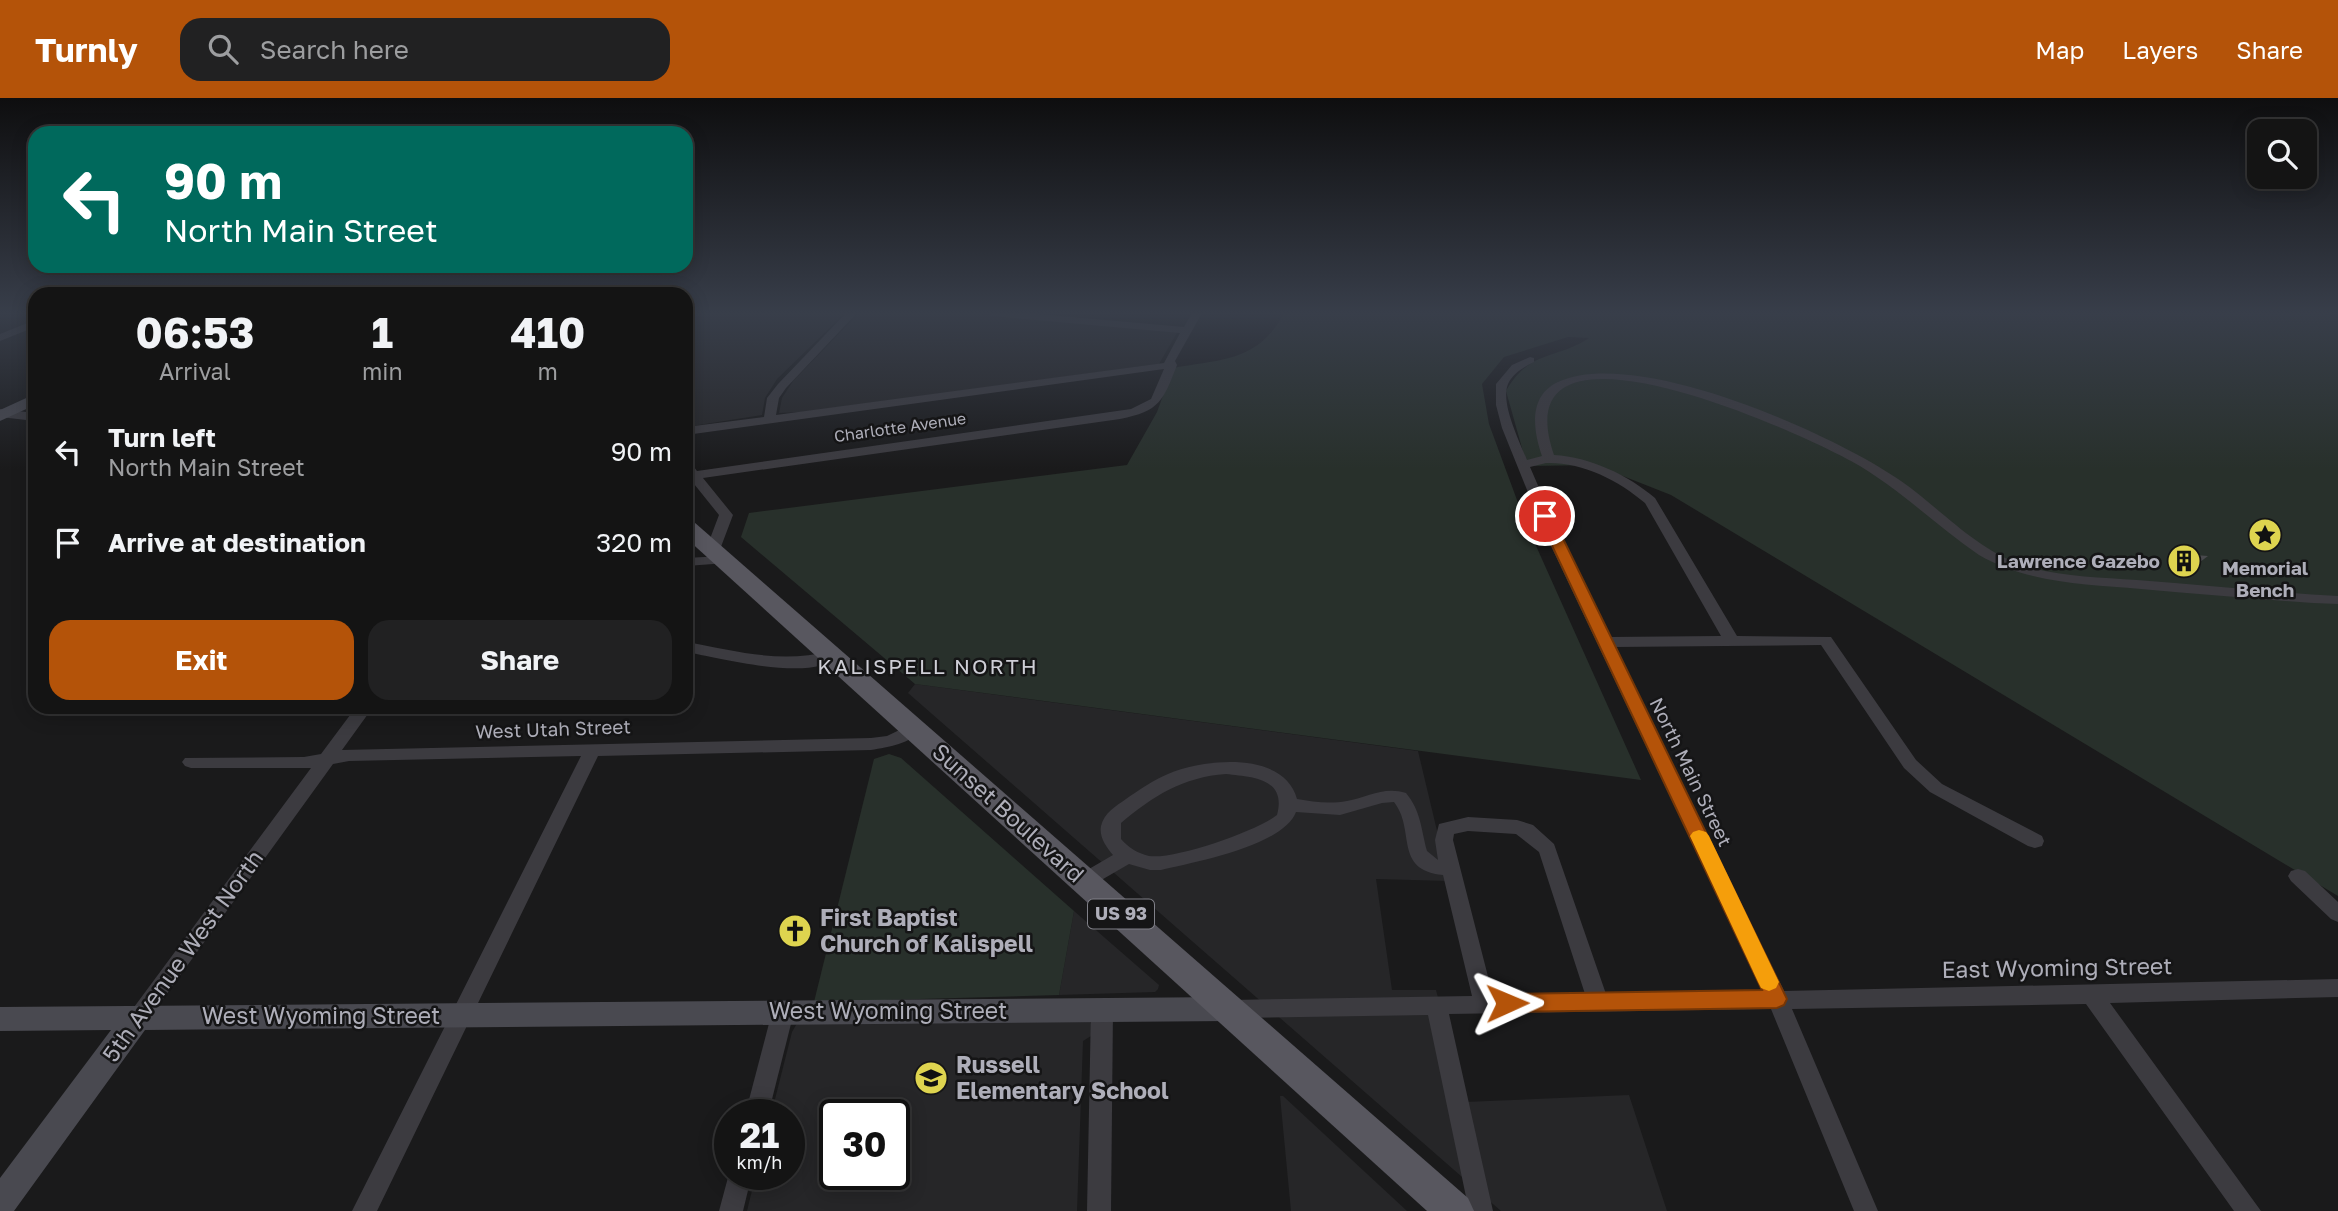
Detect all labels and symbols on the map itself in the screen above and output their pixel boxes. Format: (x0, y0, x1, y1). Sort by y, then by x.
street label: Charlotte Avenue (833, 408, 967, 446)
pin (1515, 486, 1575, 546)
place icon: Memorial Bench (2246, 516, 2284, 554)
building icon: Lawrence Gazebo (2165, 542, 2203, 580)
place label: Lawrence Gazebo (1997, 549, 2160, 572)
place label: Memorial Bench (2222, 556, 2308, 601)
district label: KALISPELL NORTH (817, 653, 1039, 679)
street label: North Main Street (1645, 694, 1737, 850)
street label: West Utah Street (475, 714, 631, 743)
street label: Sunset Boulevard (927, 737, 1090, 888)
street label: 5th Avenue West North (96, 844, 268, 1067)
road number: US 93 (1088, 900, 1154, 928)
place label: First Baptist Church of Kalispell (820, 903, 1033, 957)
church icon: First Baptist Church of Kalispell (776, 912, 814, 950)
street label: East Wyoming Street (1941, 951, 2173, 983)
position arrow (1470, 966, 1544, 1040)
street label: West Wyoming Street (769, 996, 1007, 1024)
street label: West Wyoming Street (202, 1001, 440, 1029)
place label: Russell Elementary School (956, 1050, 1169, 1104)
school or university icon: Russell Elementary School (912, 1059, 950, 1097)
speed limit sign: 30 (819, 1099, 910, 1190)

